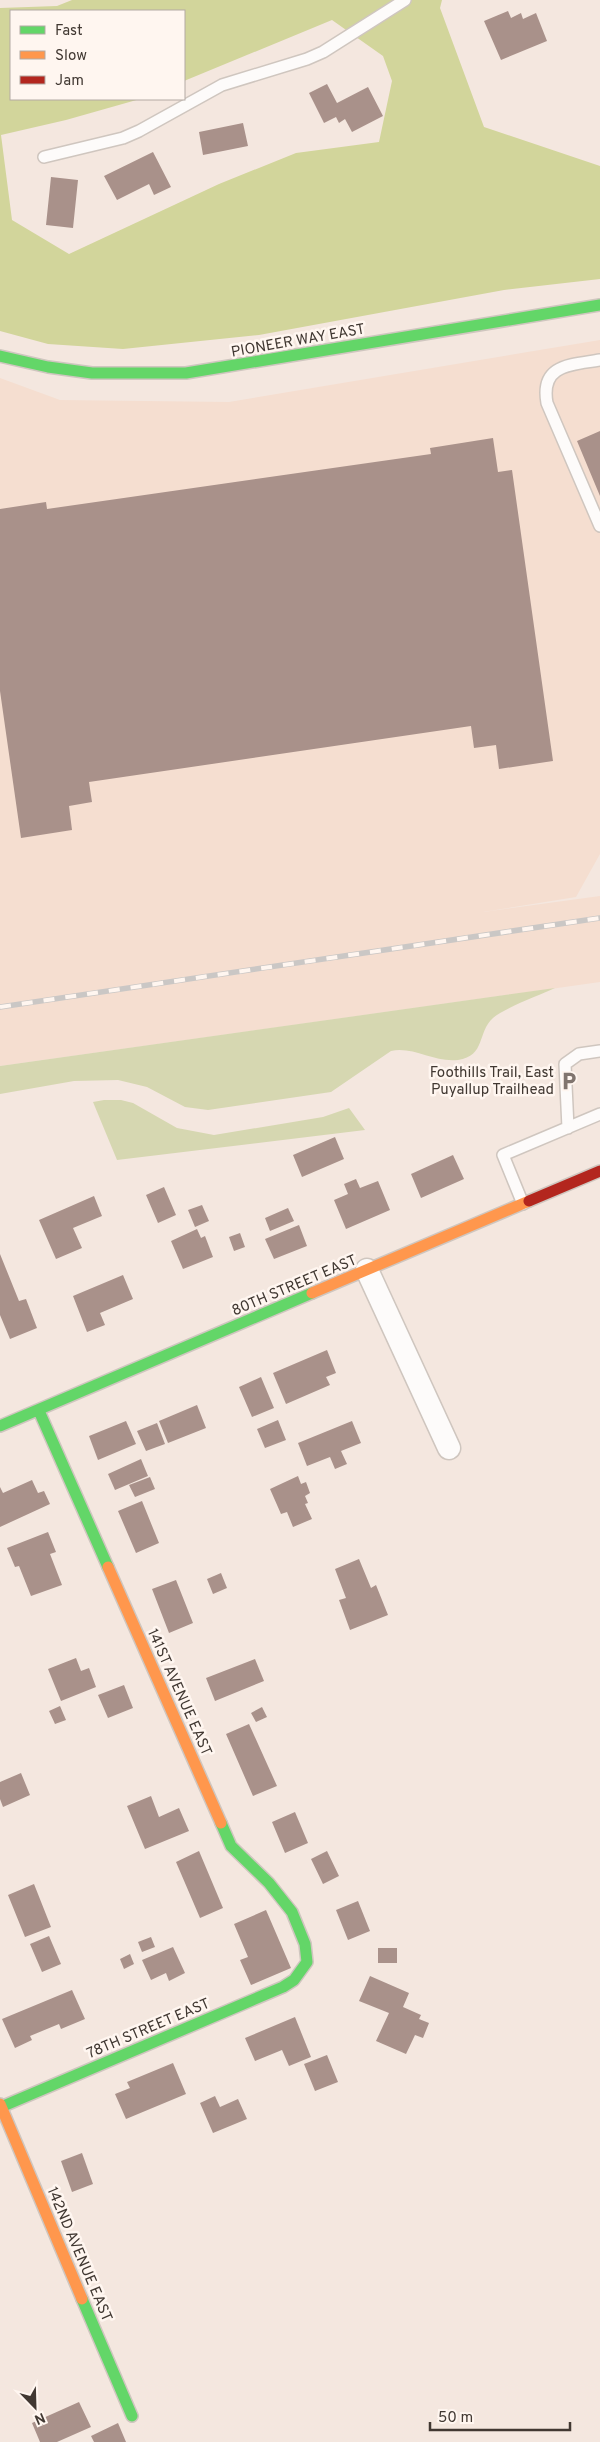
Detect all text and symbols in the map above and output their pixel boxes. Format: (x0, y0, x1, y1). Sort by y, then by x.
legend (10, 10, 185, 100)
text: Fast (55, 22, 83, 41)
text: Slow (55, 47, 87, 66)
text: Jam (55, 72, 84, 91)
street label: PIONEER WAY EAST (230, 320, 367, 363)
place label: Foothills Trail, East Puyallup Trailhead (430, 1064, 554, 1100)
parking icon: Foothills Trail, East Puyallup Trailhead (558, 1070, 580, 1092)
street label: 80TH STREET EAST (229, 1251, 360, 1321)
street label: 141ST AVENUE EAST (142, 1626, 215, 1759)
street label: 78TH STREET EAST (84, 1995, 213, 2064)
street label: 142ND AVENUE EAST (42, 2184, 116, 2325)
north arrow (10, 2382, 60, 2432)
scale bar (430, 2400, 570, 2432)
text: N (32, 2408, 47, 2427)
text: 50 m (438, 2409, 473, 2428)

